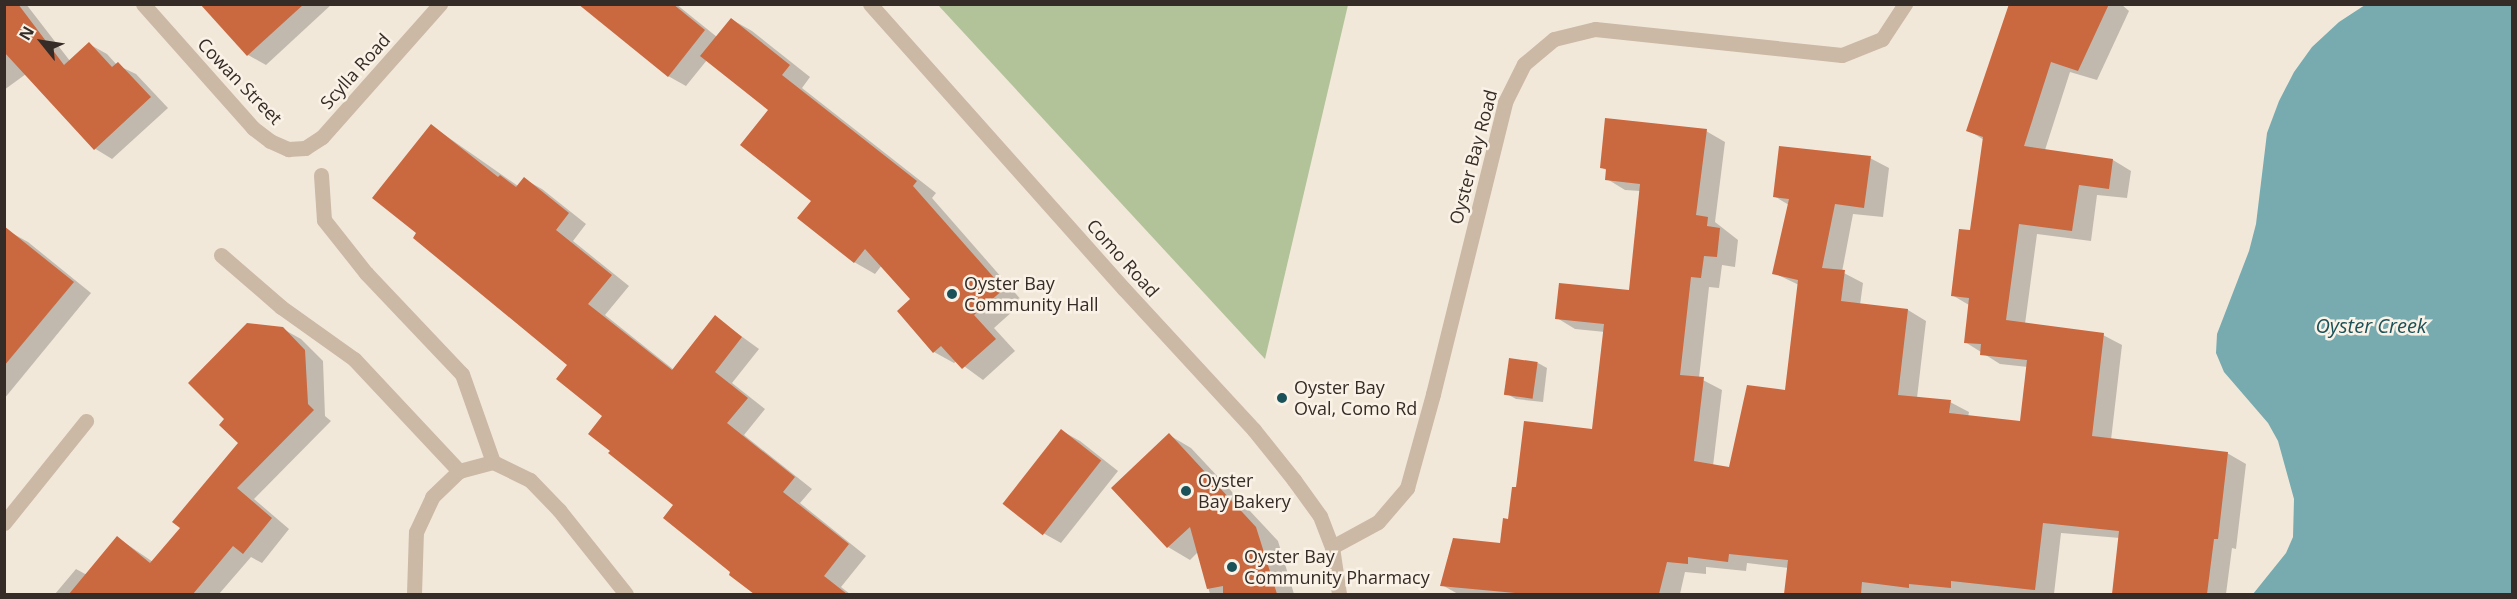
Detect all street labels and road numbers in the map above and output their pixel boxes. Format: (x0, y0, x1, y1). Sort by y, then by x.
street label: Scylla Road (315, 29, 395, 113)
street label: Cowan Street (193, 33, 287, 129)
street label: Oyster Bay Road (1445, 87, 1501, 227)
street label: Como Road (1082, 215, 1164, 301)

